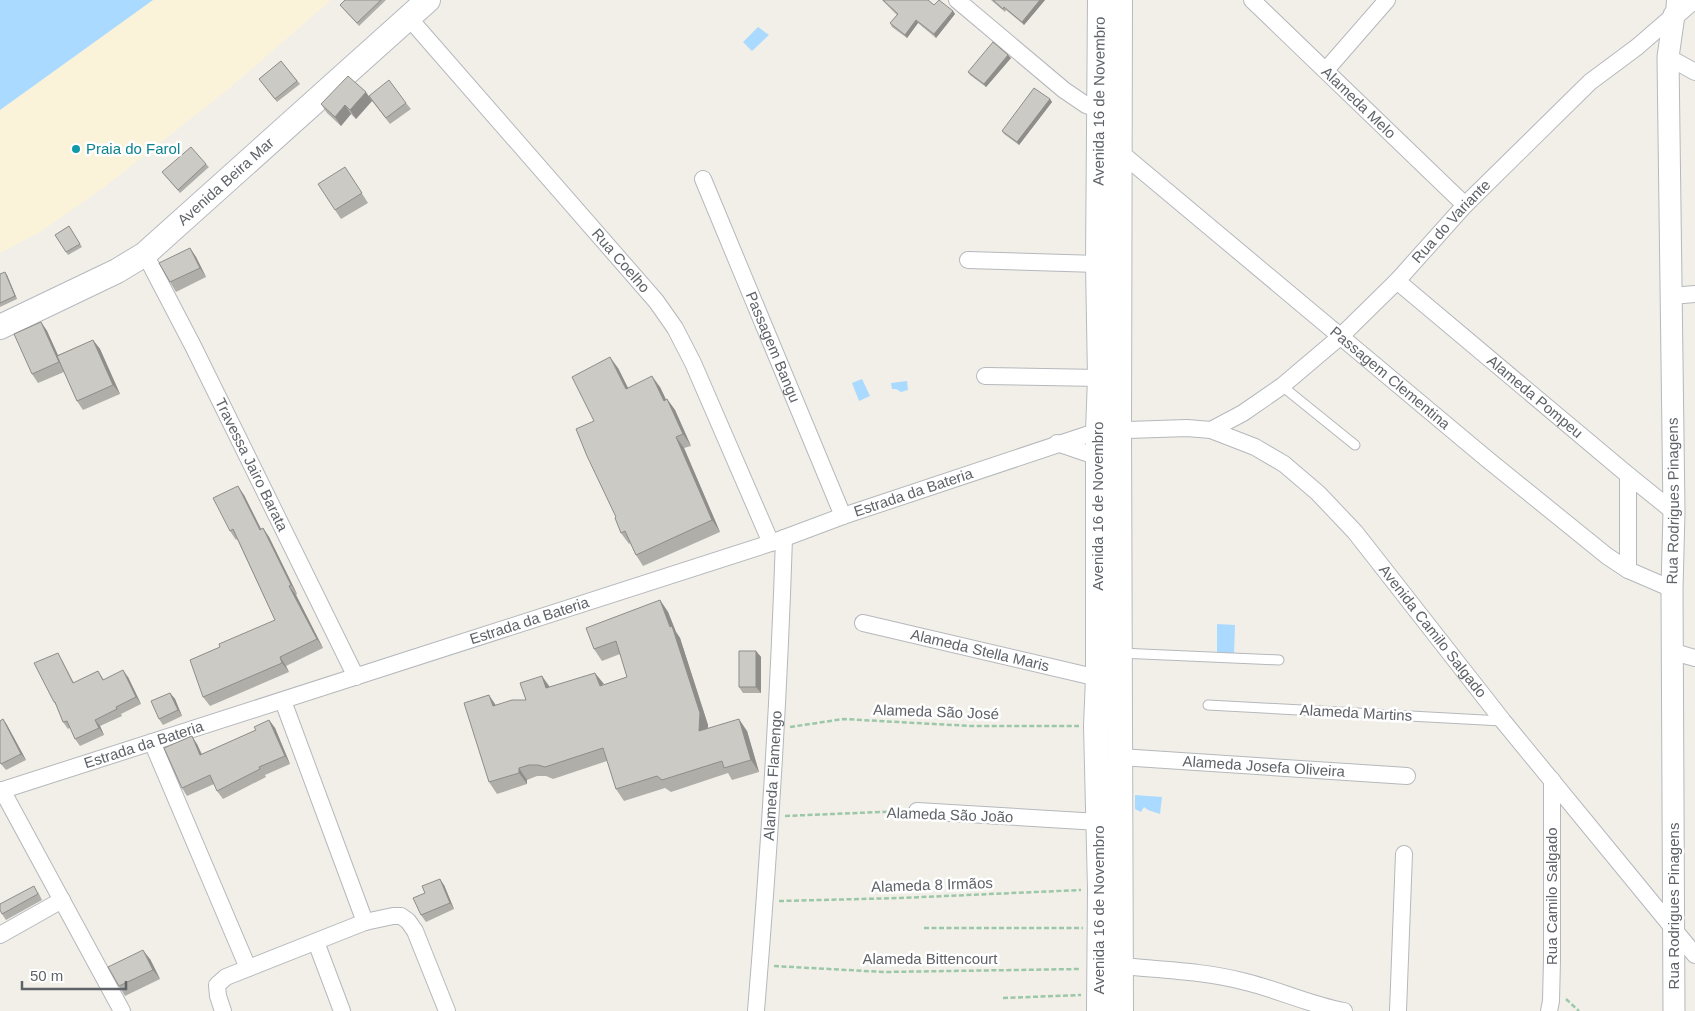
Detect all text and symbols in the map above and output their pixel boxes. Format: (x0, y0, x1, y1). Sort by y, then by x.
street label: Avenida 16 de Novembro (1090, 17, 1108, 186)
street label: Alameda Melo (1319, 63, 1399, 142)
street label: Avenida Beira Mar (174, 134, 277, 229)
place label: Praia do Farol (86, 140, 180, 157)
marker: Praia do Farol (70, 143, 82, 155)
street label: Rua do Variante (1408, 176, 1494, 266)
street label: Rua Coelho (589, 225, 654, 296)
street label: Passagem Bangu (743, 289, 804, 405)
street label: Passagem Clementina (1327, 323, 1454, 433)
street label: Alameda Pompeu (1484, 352, 1586, 441)
street label: Travessa Jairo Barata (212, 395, 292, 534)
street label: Rua Rodrigues Pinagens (1663, 418, 1682, 585)
street label: Avenida 16 de Novembro (1089, 421, 1106, 591)
street label: Estrada da Bateria (852, 464, 976, 520)
street label: Avenida Camilo Salgado (1376, 561, 1490, 701)
street label: Estrada da Bateria (467, 593, 592, 647)
street label: Alameda Stella Maris (909, 625, 1051, 674)
street label: Alameda São José (873, 701, 999, 722)
street label: Alameda Martins (1299, 701, 1413, 724)
street label: Alameda Flamengo (760, 710, 785, 841)
street label: Estrada da Bateria (82, 717, 206, 771)
street label: Alameda Josefa Oliveira (1182, 752, 1346, 780)
street label: Alameda São João (886, 804, 1014, 825)
street label: Rua Rodrigues Pinagens (1665, 823, 1682, 989)
street label: Avenida 16 de Novembro (1090, 826, 1107, 995)
street label: Rua Camilo Salgado (1543, 827, 1560, 965)
street label: Alameda 8 Irmãos (871, 874, 993, 895)
street label: Alameda Bittencourt (862, 950, 998, 967)
scale bar (22, 958, 126, 990)
text: 50 m (30, 967, 63, 984)

